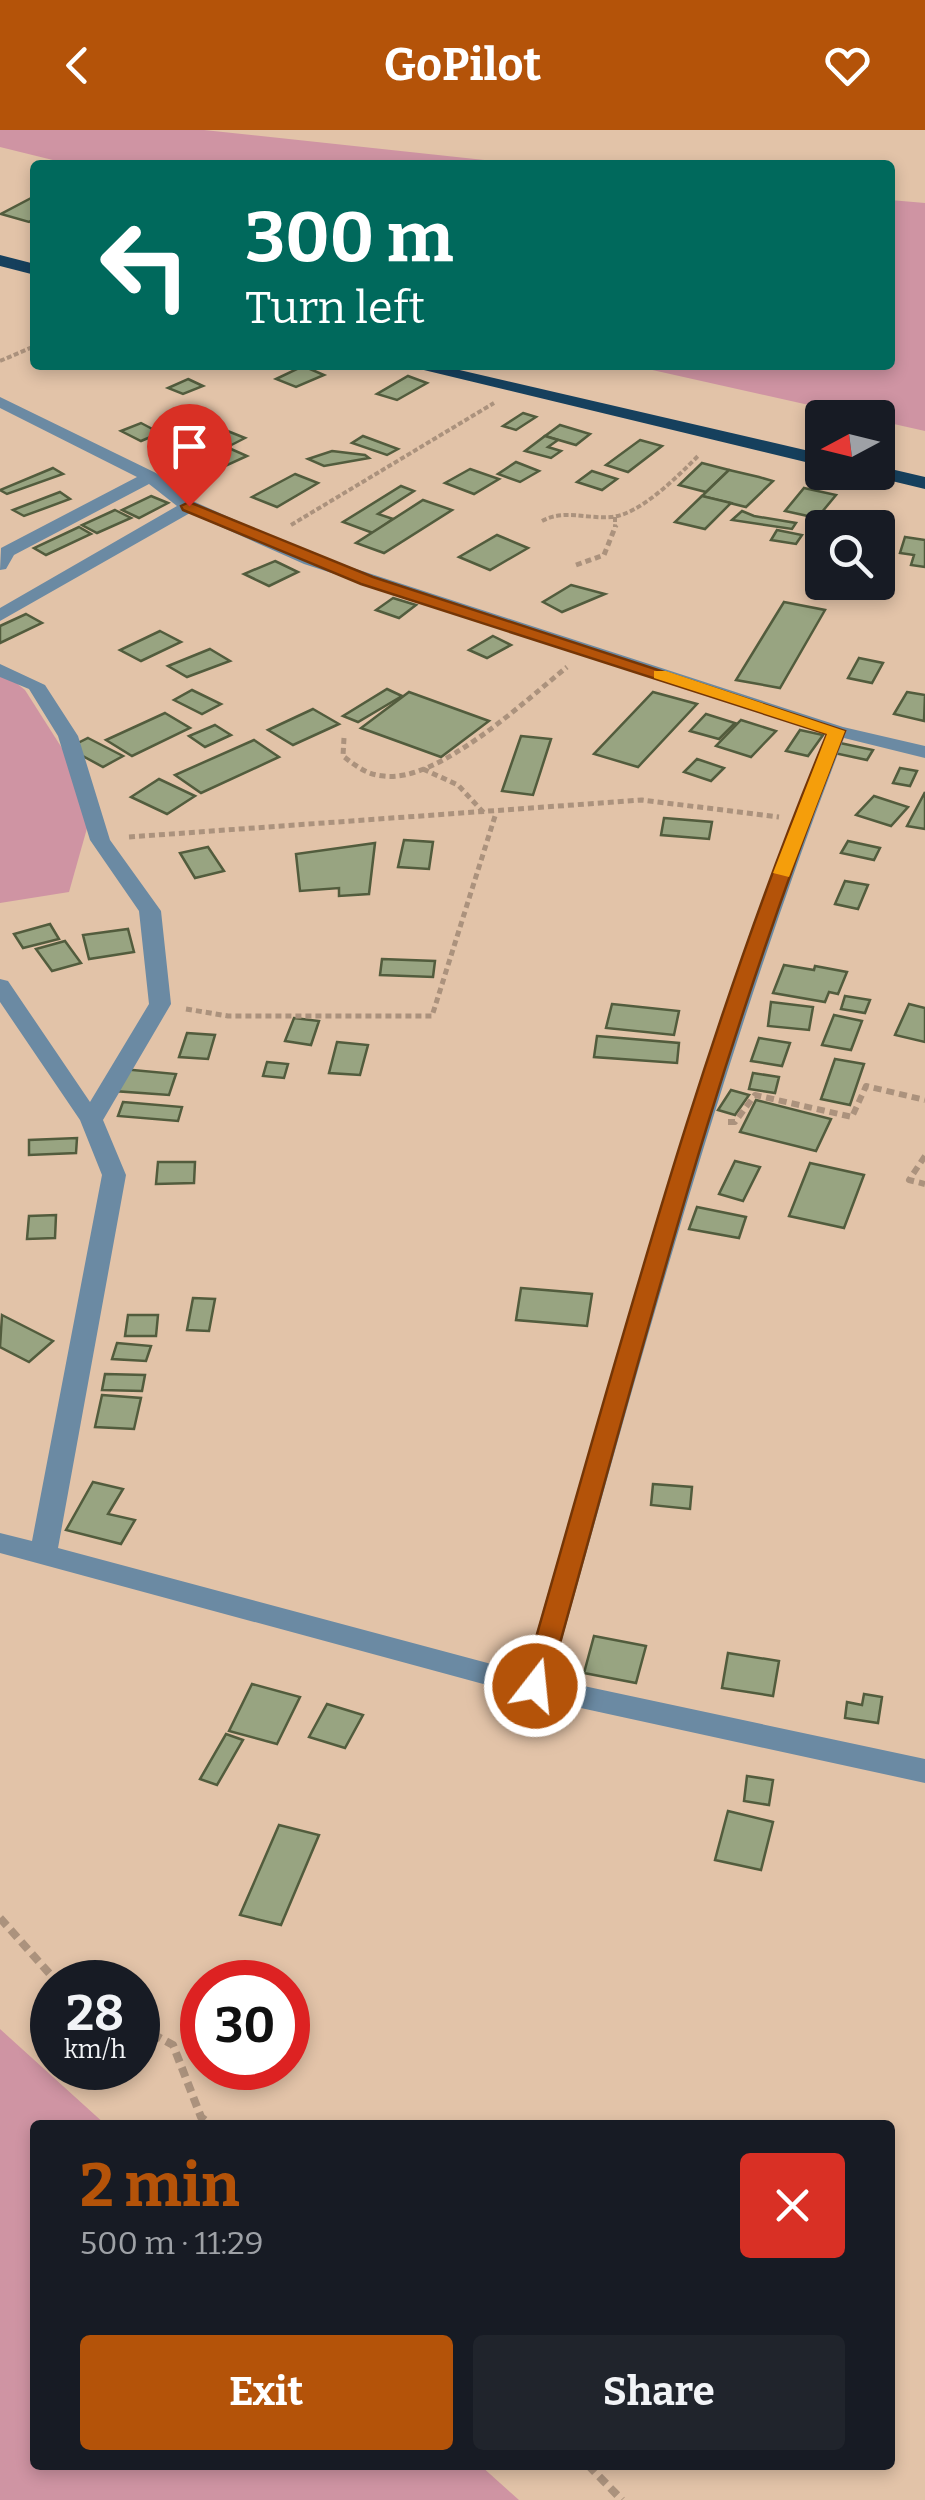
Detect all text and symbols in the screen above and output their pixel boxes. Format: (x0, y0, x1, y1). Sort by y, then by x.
icon: back (50, 38, 105, 93)
text: GoPilot (384, 38, 541, 92)
icon: heart (820, 38, 875, 93)
text: 300 m (245, 196, 454, 280)
icon: left (80, 200, 210, 330)
text: Turn left (245, 281, 425, 335)
north arrow (805, 400, 895, 490)
map controls (805, 400, 895, 600)
pin (147, 404, 232, 507)
icon: arrive (162, 419, 217, 474)
button: search (805, 510, 895, 600)
position arrow (483, 1634, 587, 1738)
speed limit sign: 30 (180, 1960, 310, 2090)
text: 28 (66, 1983, 124, 2043)
text: km/h (64, 2035, 126, 2065)
text: 2 min (80, 2150, 240, 2222)
button: close (740, 2153, 845, 2258)
text: 500 m · 11:29 (80, 2224, 264, 2262)
button: Exit (80, 2335, 453, 2450)
button: Share (473, 2335, 845, 2450)

